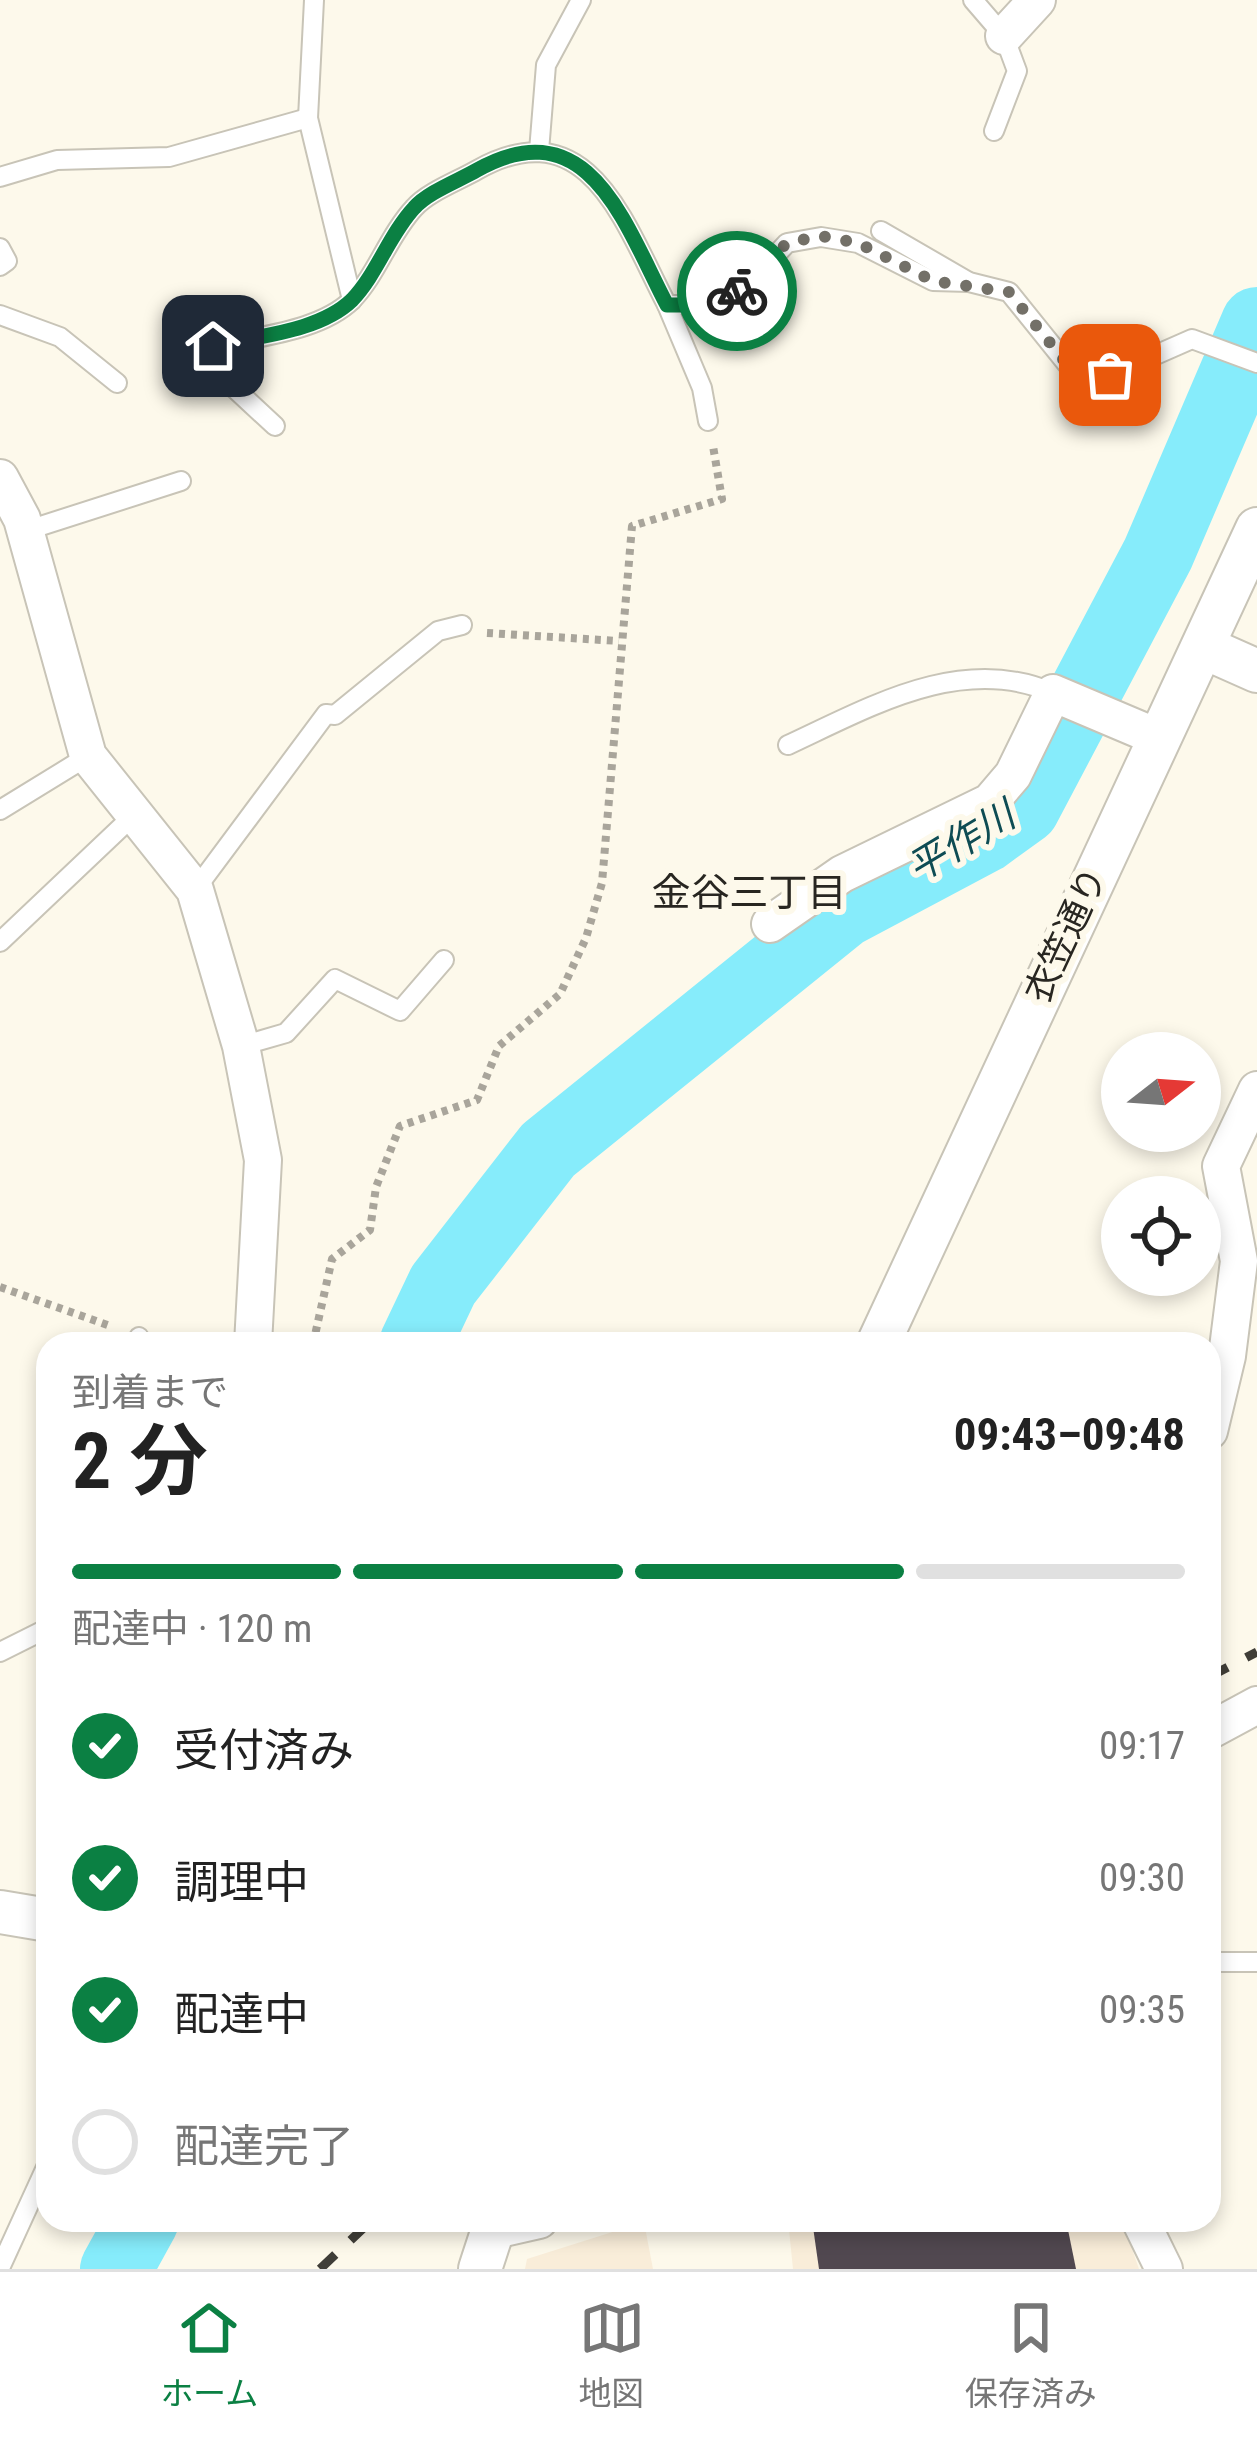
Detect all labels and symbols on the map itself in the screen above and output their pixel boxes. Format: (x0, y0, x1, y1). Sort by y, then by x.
courier (677, 231, 797, 351)
pin (162, 295, 264, 397)
pin (1059, 324, 1161, 426)
water label: 平作川 (899, 790, 1026, 892)
street label: 衣笠通り (1017, 861, 1115, 1009)
district label: 金谷三丁目 (651, 870, 847, 916)
north arrow (1101, 1032, 1221, 1152)

